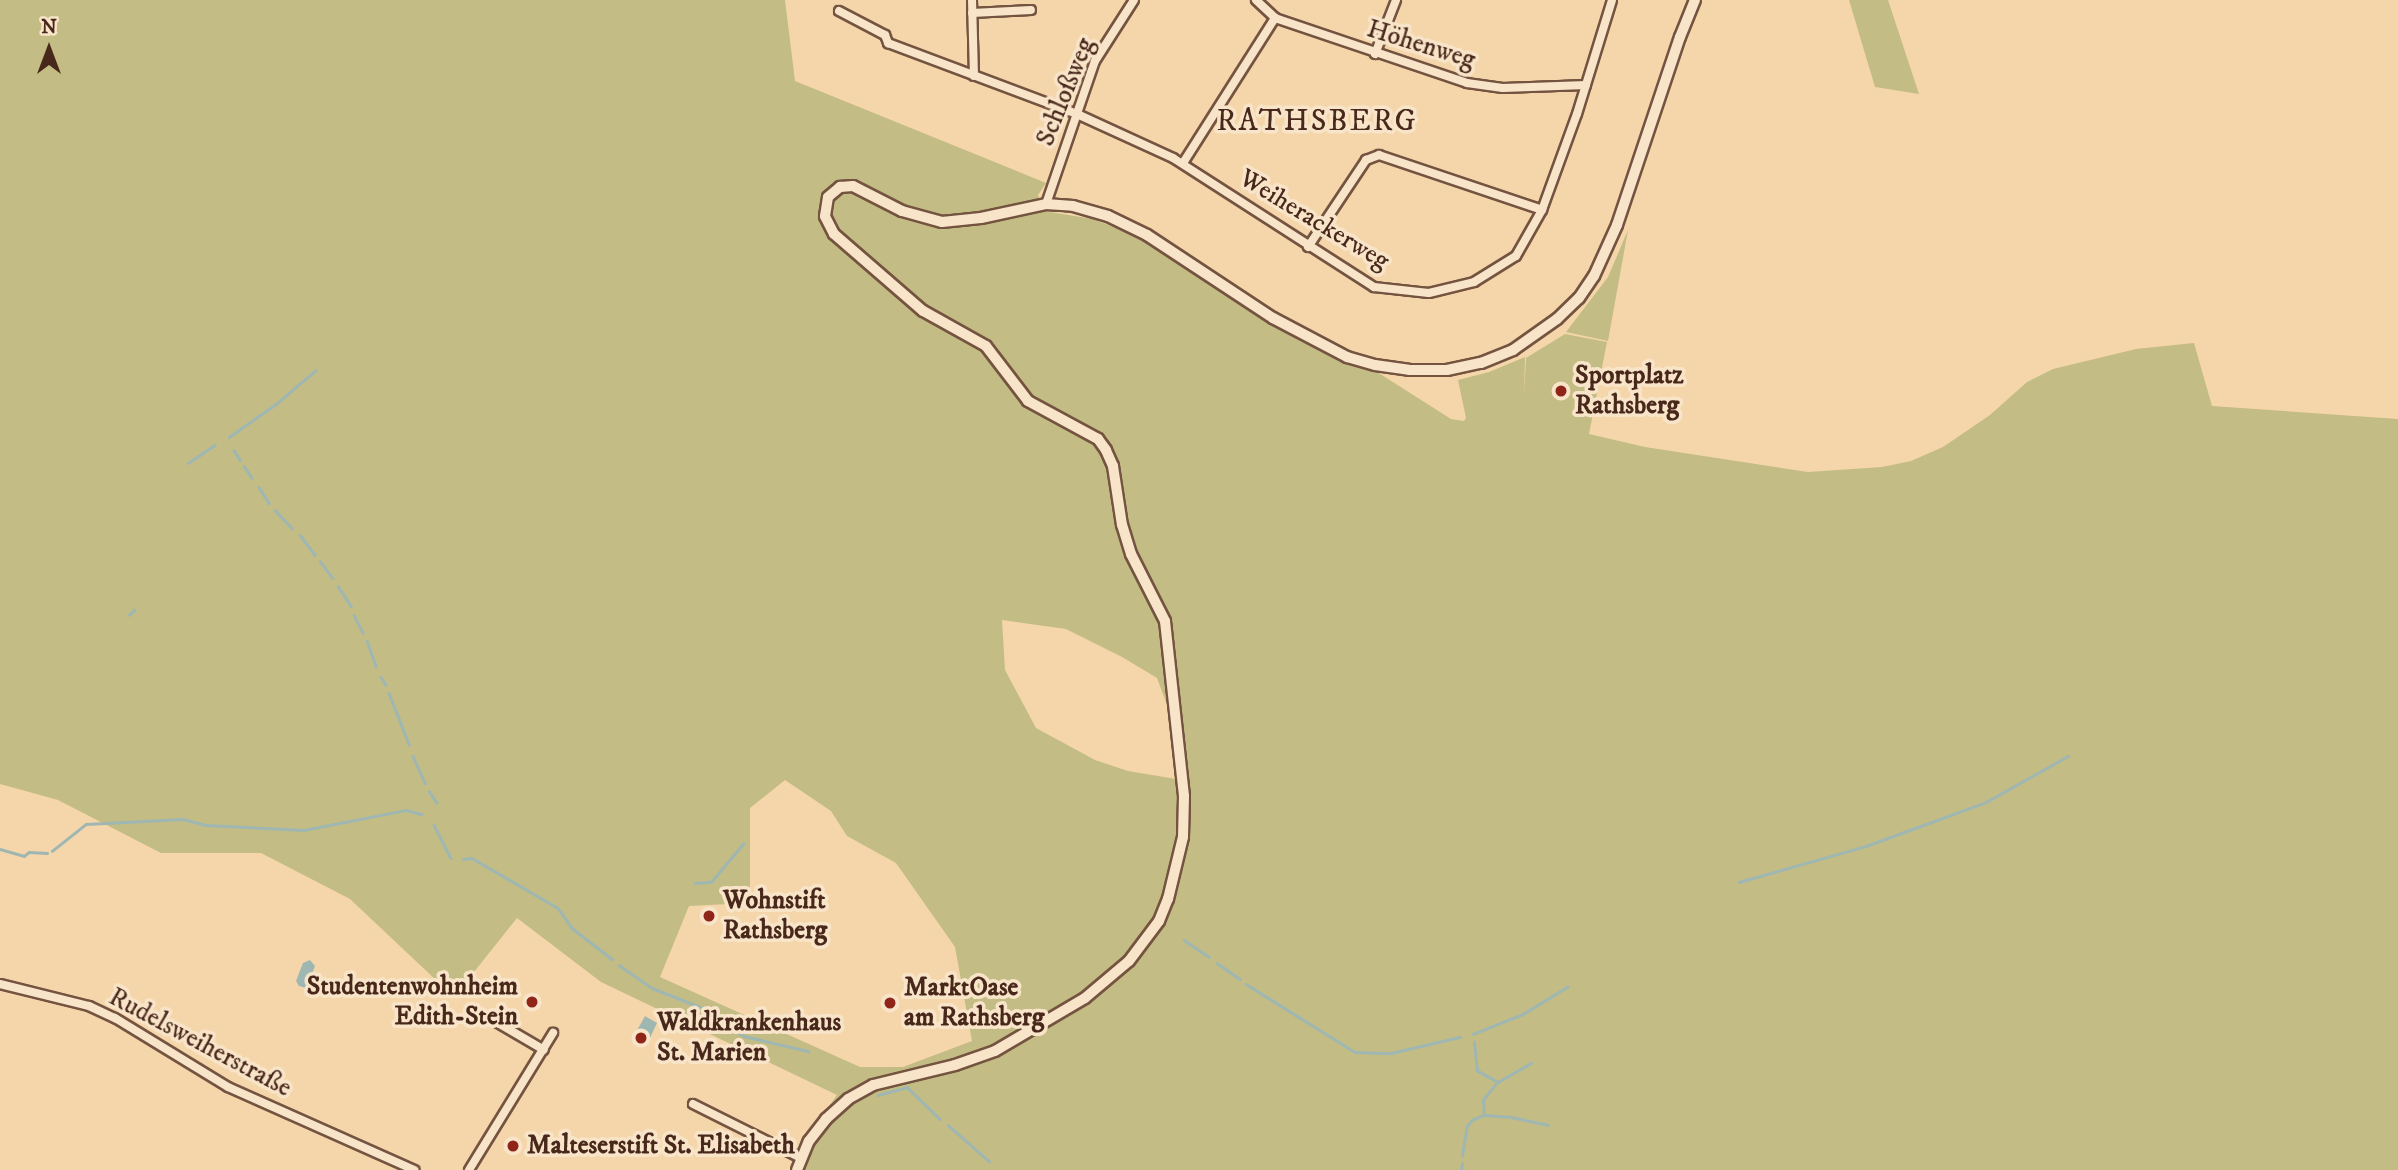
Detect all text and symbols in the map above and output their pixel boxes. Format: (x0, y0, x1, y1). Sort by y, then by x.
north arrow (14, 14, 84, 84)
street label: Höhenweg (1363, 14, 1479, 76)
text: N (41, 16, 57, 39)
street label: Schloßweg (1030, 33, 1102, 151)
district label: RATHSBERG (1218, 104, 1416, 140)
street label: Weiherackerweg (1233, 163, 1395, 277)
place label: Sportplatz Rathsberg (1575, 360, 1684, 422)
marker: Sportplatz Rathsberg (1553, 383, 1569, 399)
place label: Wohnstift Rathsberg (723, 885, 827, 946)
marker: Wohnstift Rathsberg (701, 908, 717, 924)
place label: Studentenwohnheim Edith-Stein (307, 971, 518, 1032)
place label: MarktOase am Rathsberg (904, 972, 1044, 1034)
street label: Rudelsweiherstraße (103, 982, 297, 1104)
marker: Studentenwohnheim Edith-Stein (524, 994, 540, 1010)
marker: MarktOase am Rathsberg (882, 995, 898, 1011)
place label: Waldkrankenhaus St. Marien (657, 1007, 841, 1068)
marker: Waldkrankenhaus St. Marien (631, 1028, 651, 1048)
place label: Malteserstift St. Elisabeth (527, 1130, 795, 1162)
marker: Malteserstift St. Elisabeth (505, 1138, 521, 1154)

